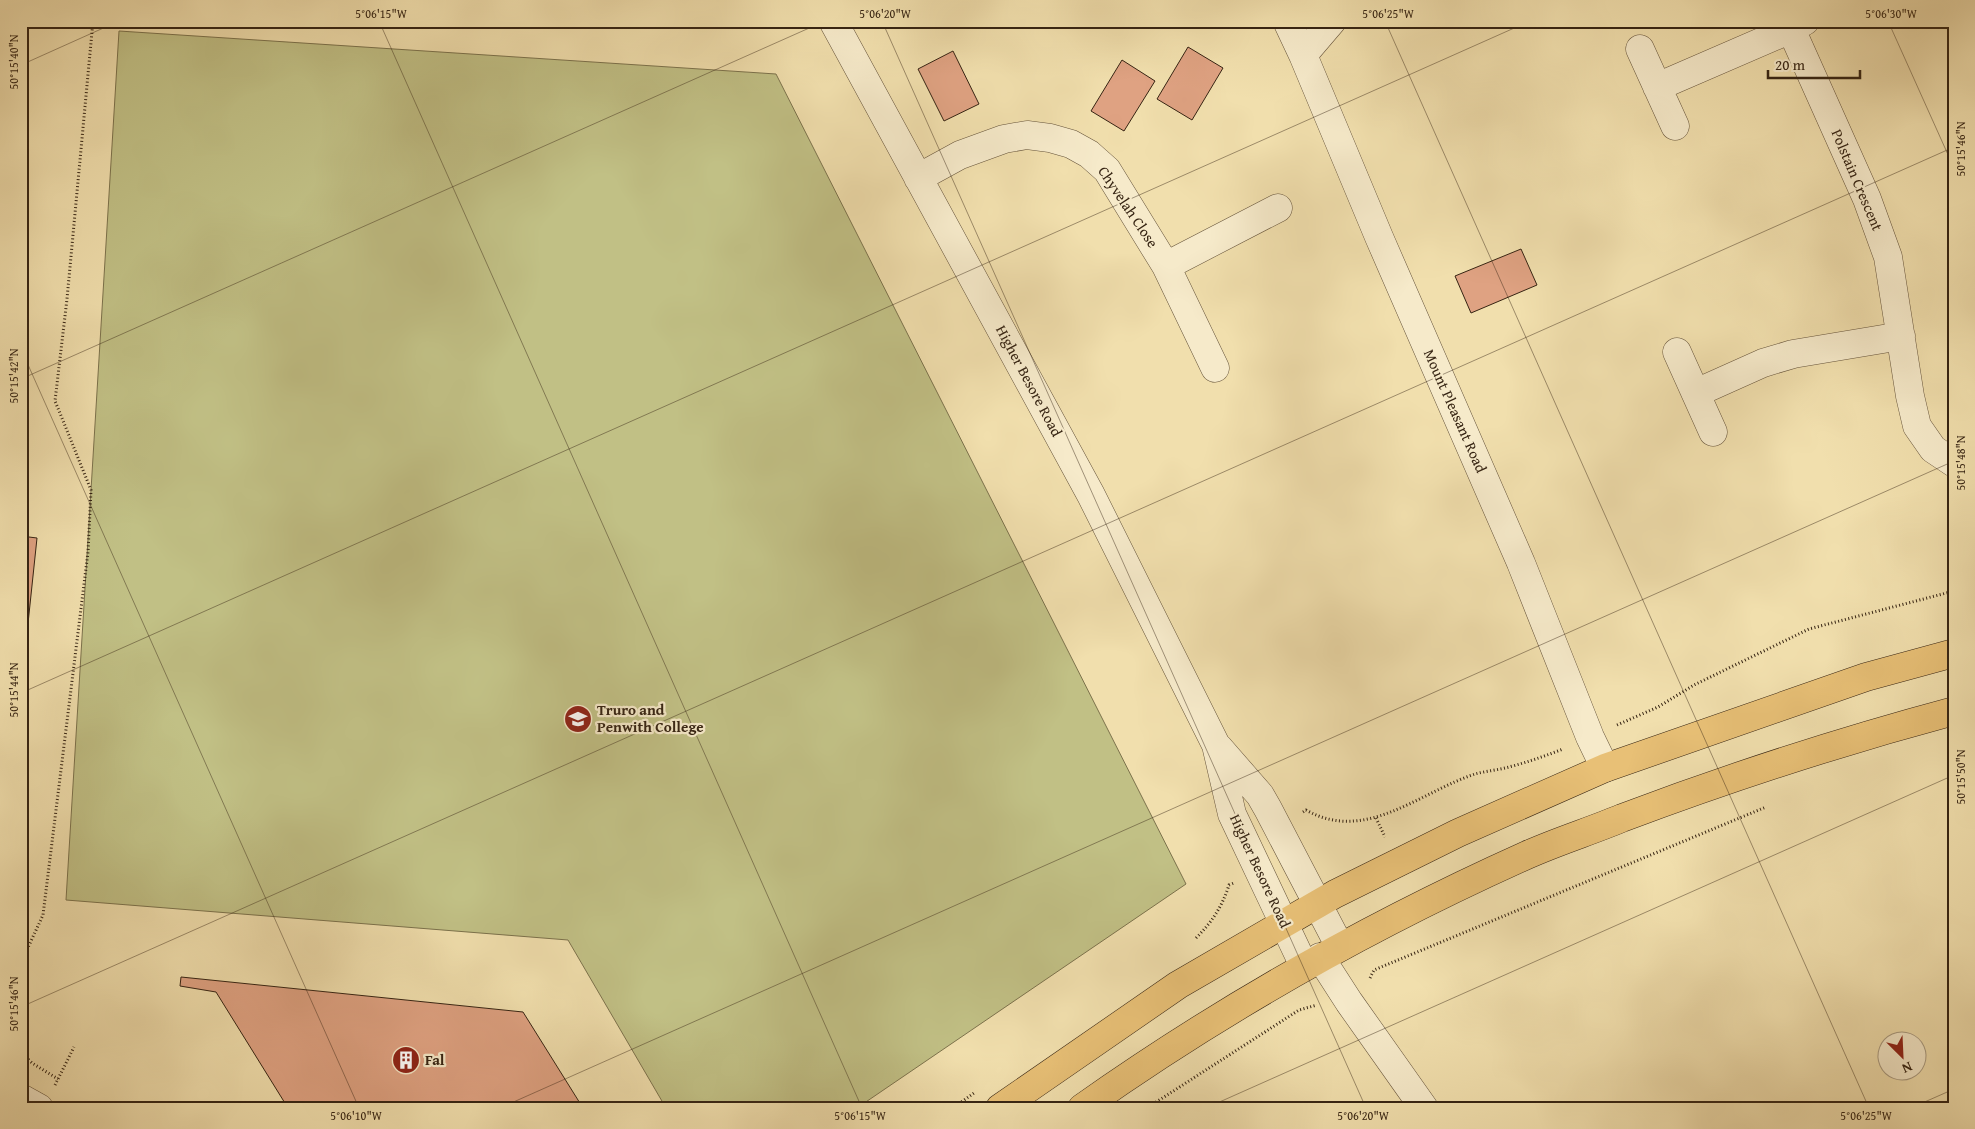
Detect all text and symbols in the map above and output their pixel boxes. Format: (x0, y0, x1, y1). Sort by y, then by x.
text: 5°06'15"W (355, 5, 408, 22)
text: 5°06'20"W (859, 5, 912, 22)
text: 5°06'25"W (1362, 5, 1415, 22)
text: 5°06'30"W (1865, 5, 1918, 22)
text: 50°15'40"N (5, 34, 22, 90)
scale bar (1768, 48, 1860, 80)
text: 20 m (1775, 54, 1806, 75)
text: 50°15'46"N (1952, 121, 1969, 177)
street label: Polstain Crescent (1827, 126, 1889, 235)
street label: Chyvelah Close (1093, 162, 1163, 252)
street label: Higher Besore Road (991, 321, 1068, 440)
street label: Mount Pleasant Road (1419, 346, 1492, 476)
text: 50°15'42"N (5, 348, 22, 404)
text: 50°15'48"N (1952, 435, 1969, 491)
text: 50°15'44"N (5, 662, 22, 718)
place label: Truro and Penwith College (597, 699, 704, 737)
school or university icon: Truro and Penwith College (563, 704, 593, 734)
text: 50°15'50"N (1952, 749, 1969, 805)
street label: Higher Besore Road (1225, 810, 1296, 931)
text: 50°15'46"N (5, 976, 22, 1032)
north arrow (1878, 1032, 1928, 1082)
building icon: Fal (391, 1045, 421, 1075)
place label: Fal (425, 1049, 445, 1070)
text: N (1898, 1057, 1916, 1079)
text: 5°06'10"W (330, 1107, 383, 1124)
text: 5°06'15"W (834, 1107, 887, 1124)
text: 5°06'20"W (1337, 1107, 1390, 1124)
text: 5°06'25"W (1840, 1107, 1893, 1124)

